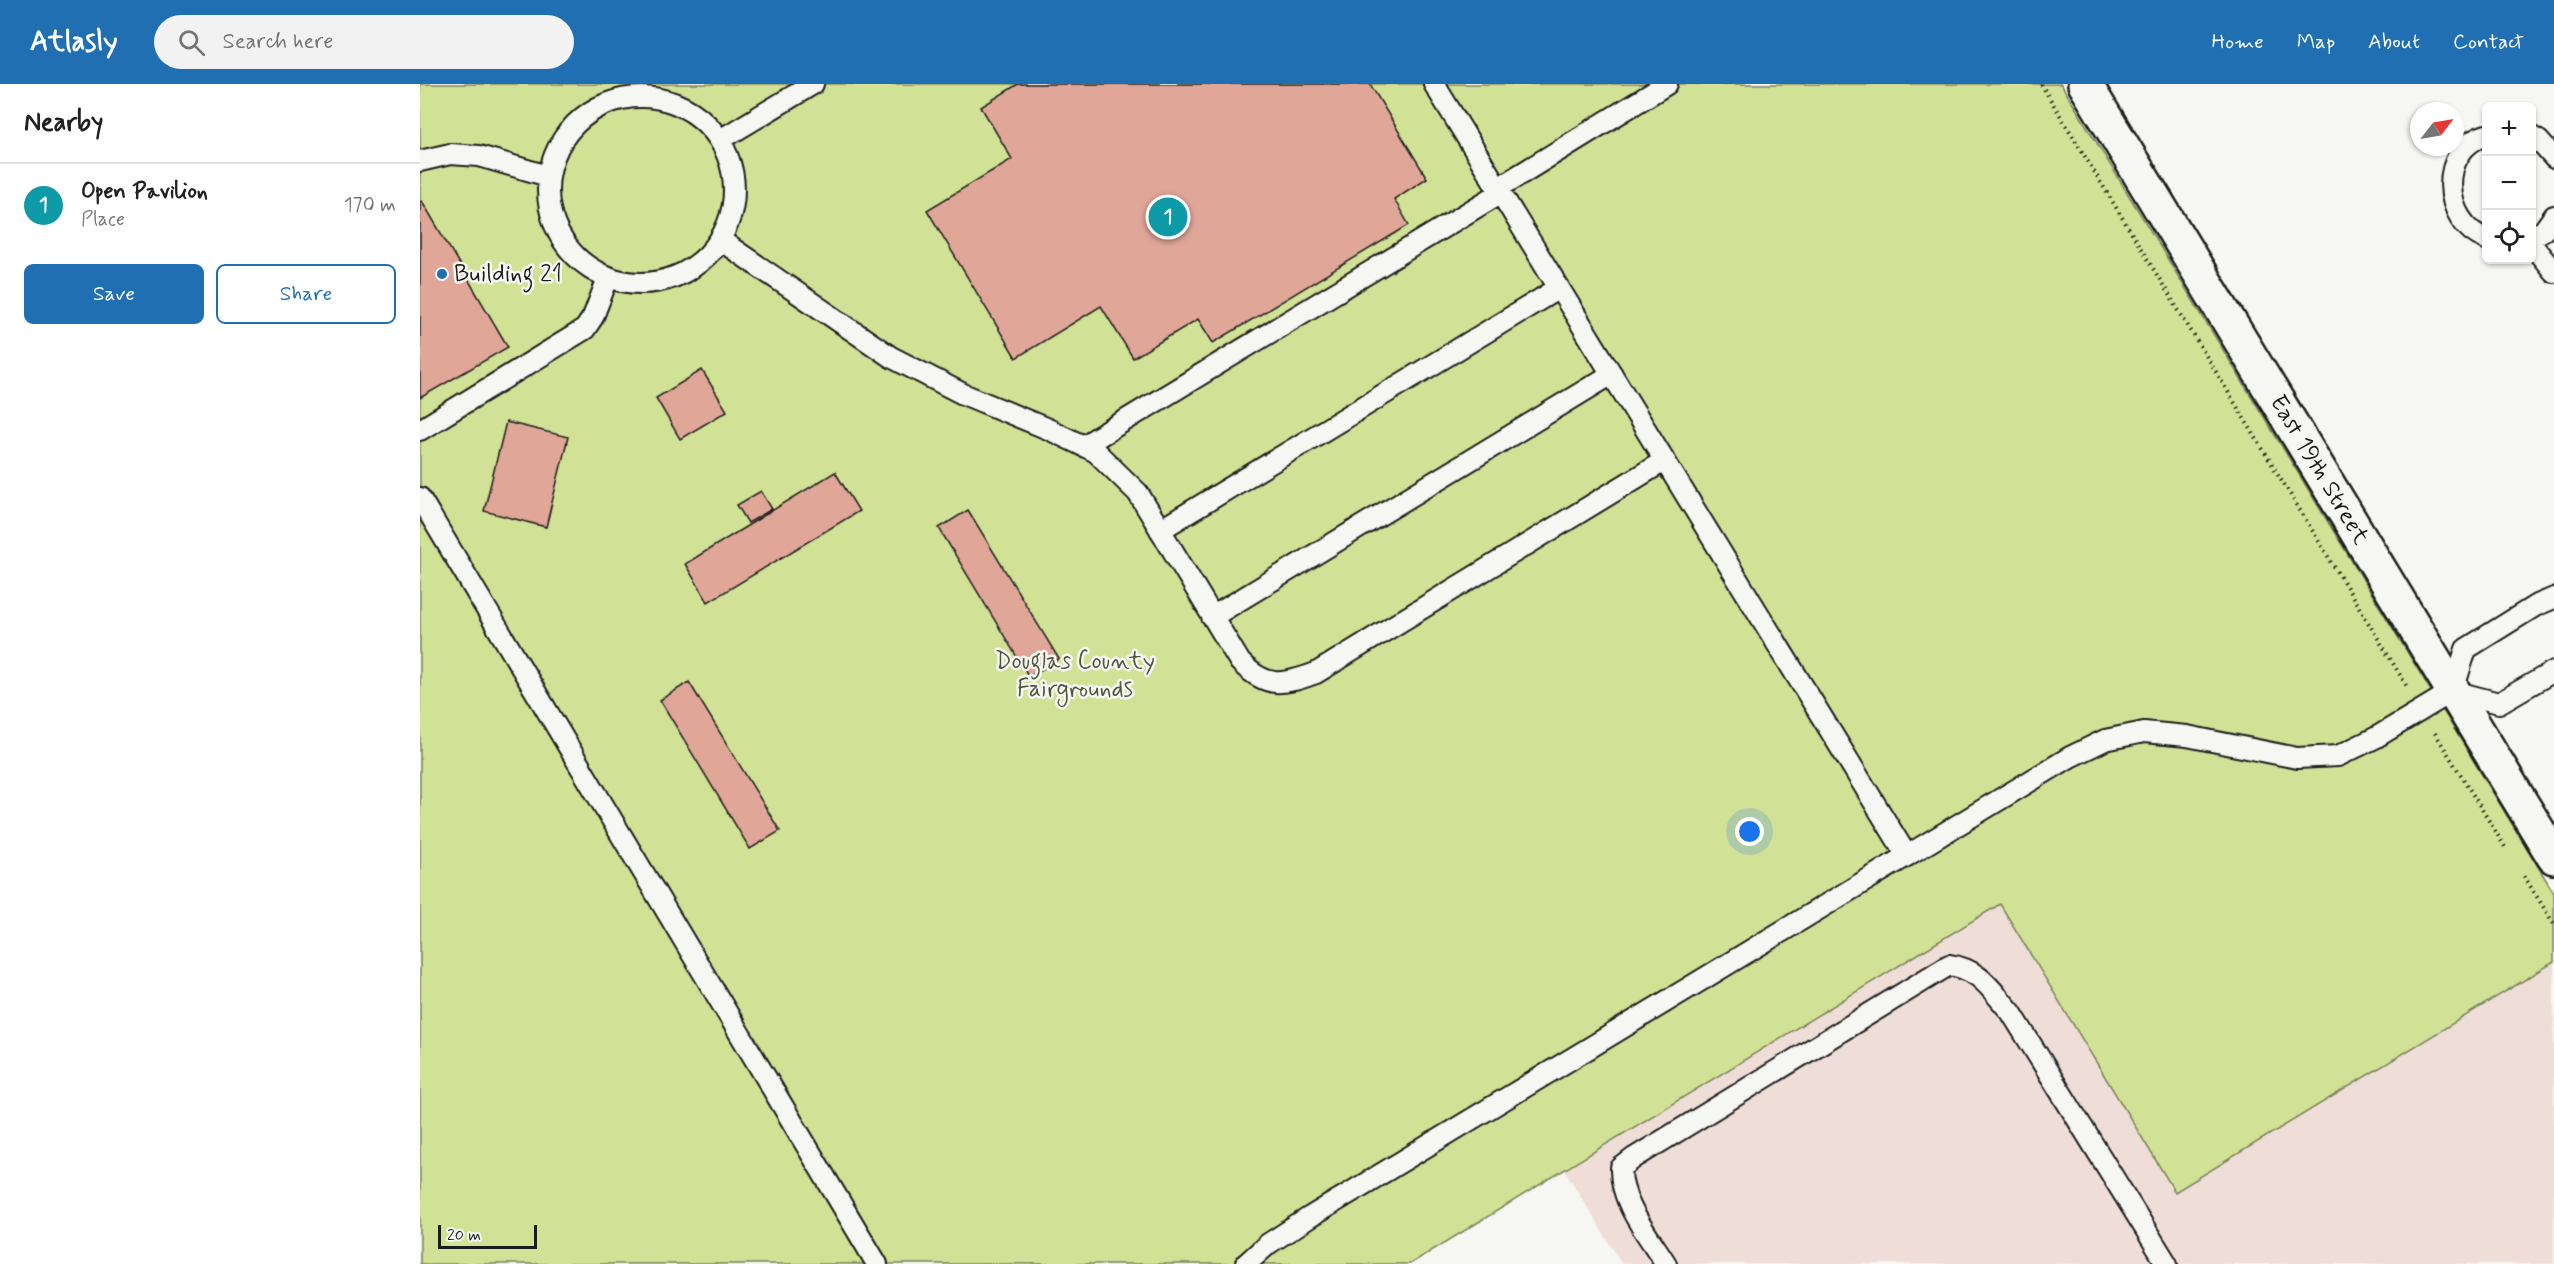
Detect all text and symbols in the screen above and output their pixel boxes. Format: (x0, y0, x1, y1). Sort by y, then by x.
search box (154, 15, 574, 69)
text: Atlasly (30, 24, 118, 61)
icon: search (175, 26, 208, 59)
text: Search here (223, 28, 333, 56)
text: Home (2212, 28, 2264, 56)
text: Map (2297, 28, 2335, 56)
text: About (2368, 28, 2420, 56)
text: Contact (2453, 28, 2524, 56)
north arrow (2410, 102, 2464, 156)
map controls (2482, 102, 2536, 264)
button: + (2482, 102, 2536, 156)
text: Nearby (24, 106, 103, 140)
button: − (2482, 156, 2536, 210)
text: Open Pavilion (81, 178, 208, 206)
text: 1 (39, 192, 48, 219)
text: 170 m (344, 192, 396, 219)
pin: 1 (1148, 194, 1188, 240)
text: Place (81, 206, 125, 233)
button: locate (2482, 210, 2536, 264)
place label: Building 21 (454, 259, 562, 293)
button: Save (24, 264, 204, 324)
button: Share (216, 264, 396, 324)
marker: Building 21 (435, 267, 449, 281)
street label: East 19th Street (2262, 389, 2376, 551)
park label: Douglas County Fairgrounds (995, 646, 1155, 707)
your location (1735, 817, 1764, 846)
scale bar (438, 1222, 537, 1250)
text: 20 m (447, 1225, 481, 1246)

